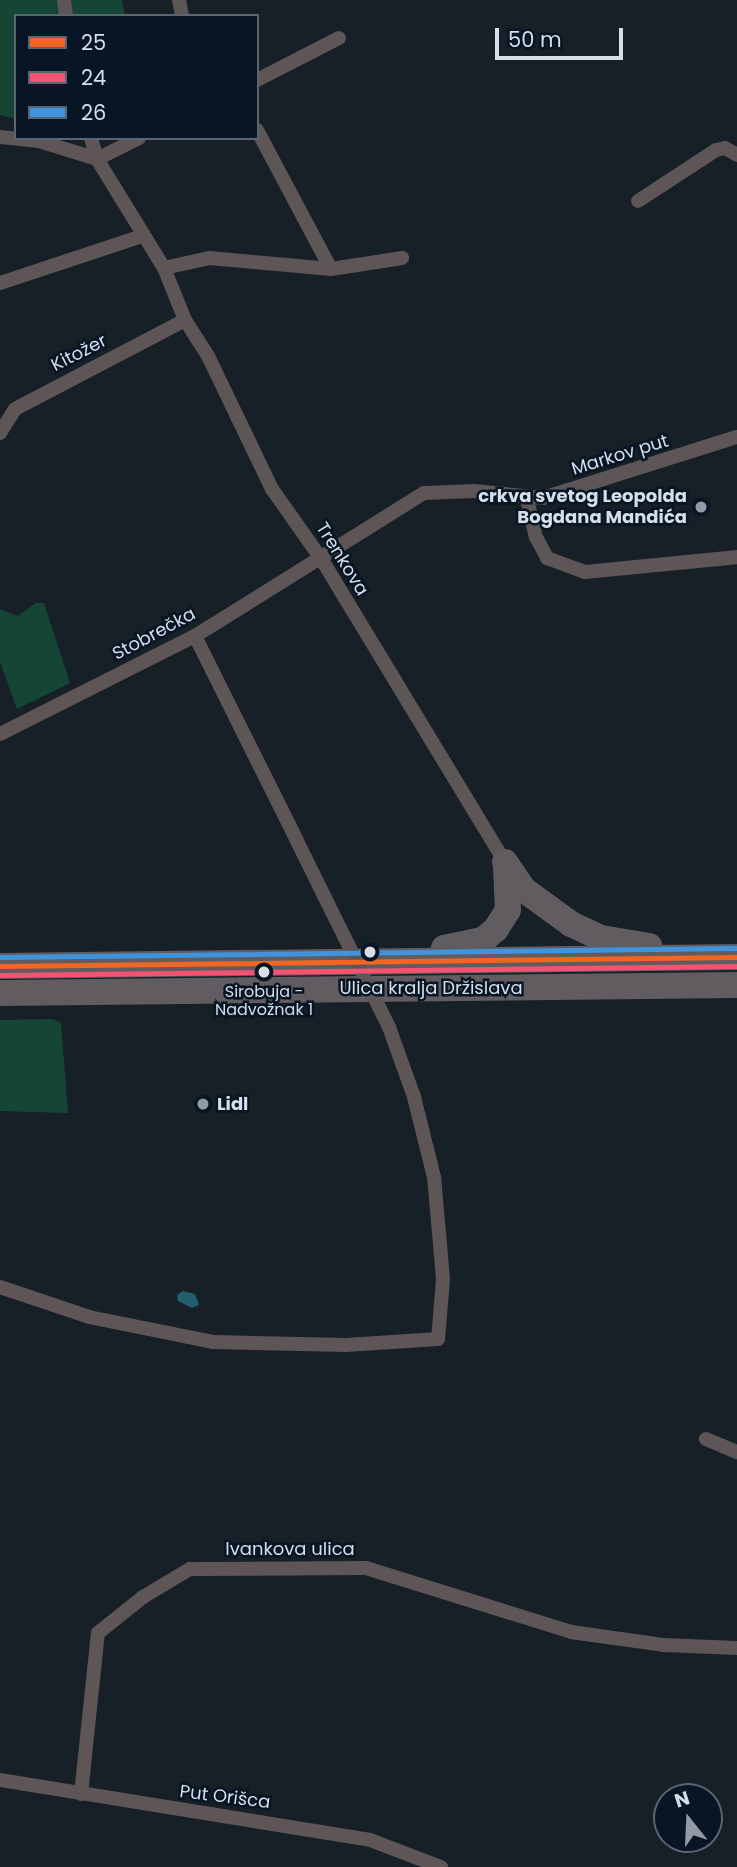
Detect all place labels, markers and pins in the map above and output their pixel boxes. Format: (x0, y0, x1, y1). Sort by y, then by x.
place label: crkva svetog Leopolda Bogdana Mandića (478, 486, 687, 528)
marker: crkva svetog Leopolda Bogdana Mandića (693, 499, 709, 515)
unlabelled marker (363, 945, 377, 959)
marker: Sirobuja - Nadvožnak 1 (257, 965, 271, 979)
place label: Sirobuja - Nadvožnak 1 (215, 982, 313, 1020)
place label: Lidl (217, 1093, 248, 1115)
marker: Lidl (195, 1096, 211, 1112)

